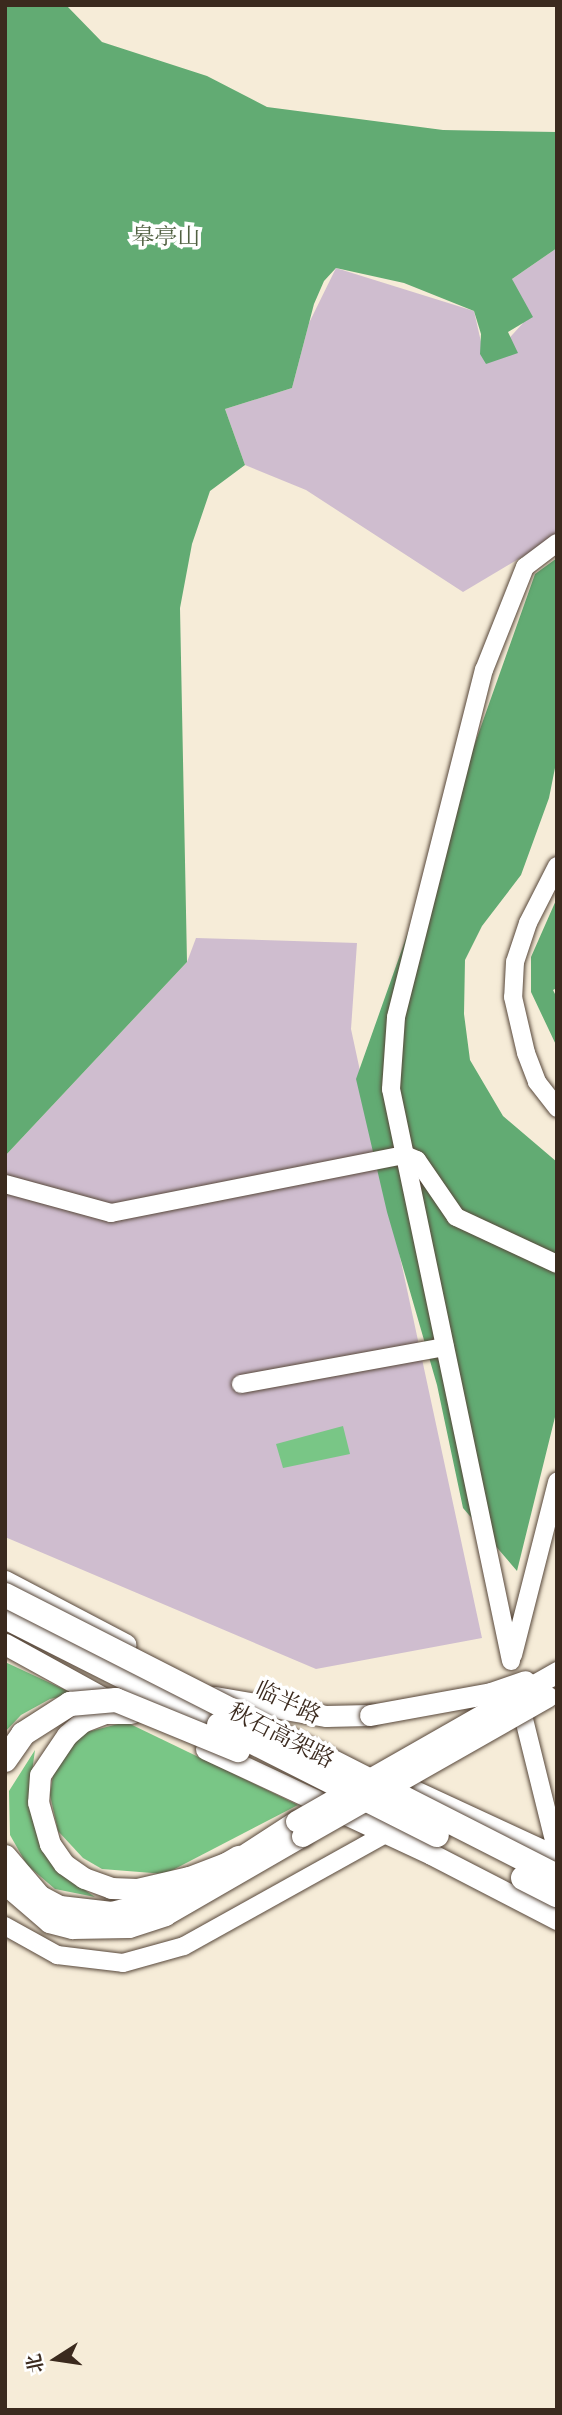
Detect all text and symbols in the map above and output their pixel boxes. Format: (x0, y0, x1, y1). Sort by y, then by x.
park label: 皋亭山 (132, 223, 200, 251)
street label: 临半路 (251, 1676, 325, 1730)
street label: 秋石高架路 (224, 1698, 338, 1774)
north arrow (21, 2324, 91, 2394)
text: 北 (23, 2352, 48, 2375)

